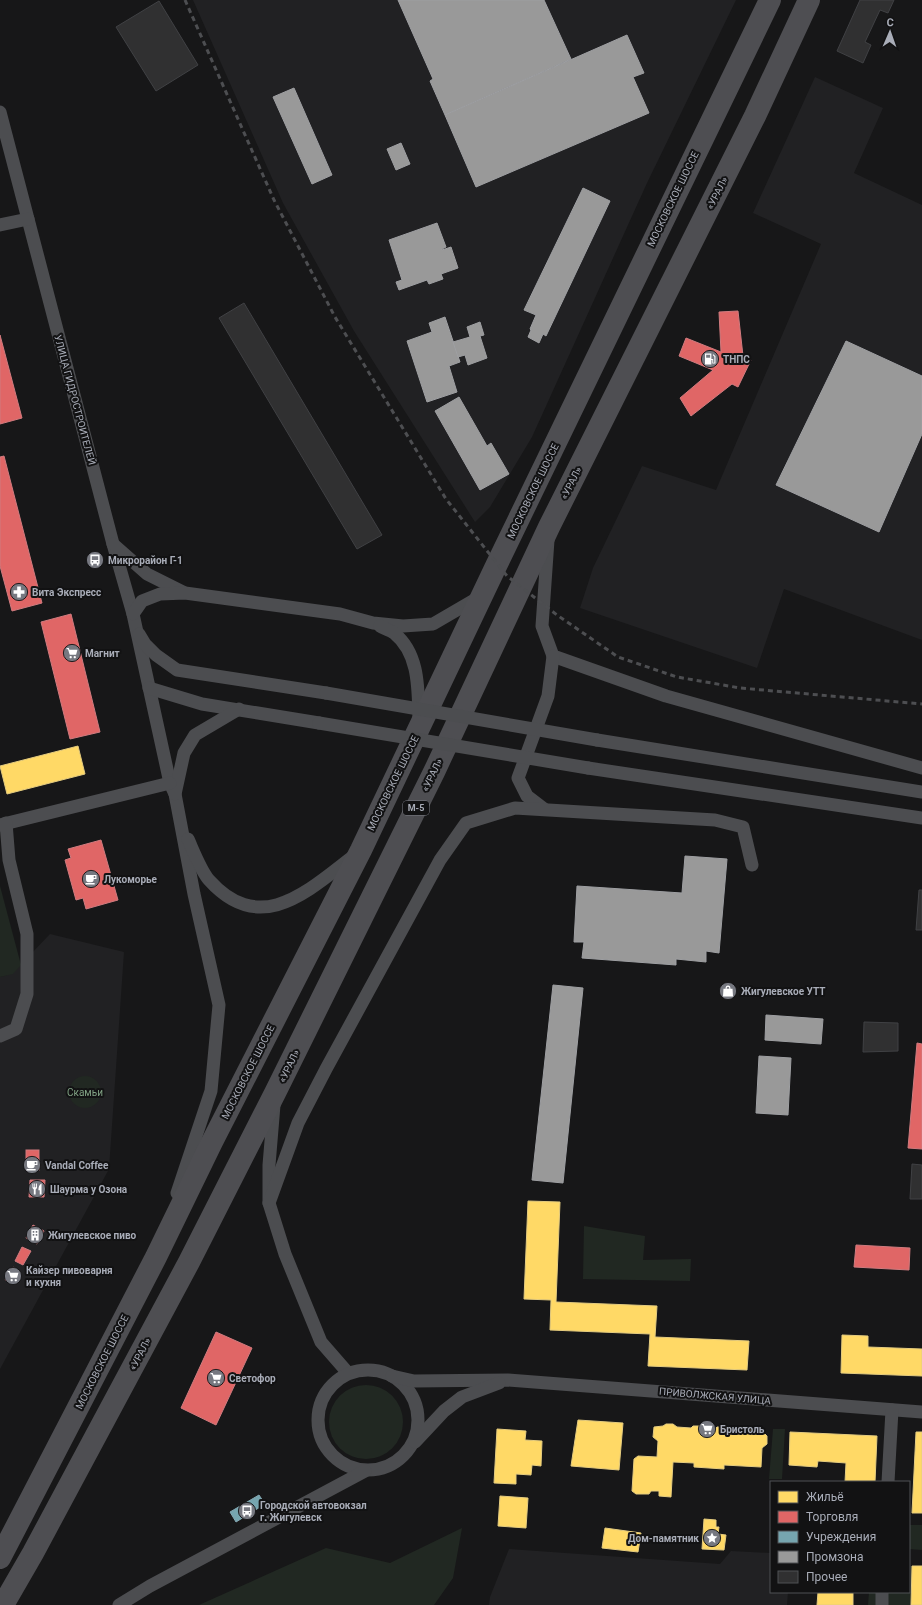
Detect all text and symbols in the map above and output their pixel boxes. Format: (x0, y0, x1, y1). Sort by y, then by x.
north arrow (870, 12, 910, 52)
text: С (887, 16, 894, 29)
street label: МОСКОВСКОЕ ШОССЕ (645, 149, 701, 248)
street label: «УРАЛ» (704, 175, 730, 211)
street label: УЛИЦА ГИДРОСТРОИТЕЛЕЙ (52, 333, 99, 466)
fuel station icon: ТНПС (700, 349, 720, 369)
place label: ТНПС (723, 354, 750, 365)
street label: МОСКОВСКОЕ ШОССЕ (505, 441, 561, 540)
street label: «УРАЛ» (558, 465, 584, 501)
bus stop icon: Микрорайон Г-1 (85, 550, 105, 570)
place label: Микрорайон Г-1 (108, 555, 183, 566)
pharmacy icon: Вита Экспресс (9, 582, 29, 602)
place label: Вита Экспресс (32, 587, 101, 598)
supermarket icon: Магнит (62, 643, 82, 663)
place label: Магнит (85, 648, 120, 659)
street label: МОСКОВСКОЕ ШОССЕ (365, 733, 421, 832)
street label: «УРАЛ» (419, 757, 445, 793)
road number: М-5 (403, 801, 429, 815)
cafe icon: Лукоморье (81, 869, 101, 889)
place label: Лукоморье (104, 874, 158, 885)
shop icon: Жигулевское УТТ (718, 981, 738, 1001)
place label: Жигулевское УТТ (741, 986, 825, 997)
street label: МОСКОВСКОЕ ШОССЕ (219, 1023, 277, 1121)
street label: «УРАЛ» (276, 1048, 302, 1084)
park label: Скамьи (67, 1087, 103, 1098)
cafe icon: Vandal Coffee (22, 1155, 42, 1175)
place label: Vandal Coffee (45, 1160, 109, 1171)
restaurant icon: Шаурма у Озона (27, 1179, 47, 1199)
place label: Шаурма у Озона (50, 1184, 128, 1195)
building icon: Жигулевское пиво (25, 1225, 45, 1245)
place label: Жигулевское пиво (48, 1230, 137, 1241)
place label: Кайзер пивоварня и кухня (26, 1265, 113, 1288)
supermarket icon: Кайзер пивоварня и кухня (3, 1266, 23, 1286)
street label: МОСКОВСКОЕ ШОССЕ (73, 1313, 131, 1411)
street label: «УРАЛ» (127, 1336, 153, 1372)
supermarket icon: Светофор (206, 1368, 226, 1388)
place label: Светофор (229, 1373, 276, 1384)
street label: ПРИВОЛЖСКАЯ УЛИЦА (659, 1386, 772, 1406)
supermarket icon: Бристоль (697, 1419, 717, 1439)
place label: Бристоль (720, 1424, 765, 1435)
legend (770, 1481, 910, 1593)
text: Жильё (806, 1490, 844, 1504)
place label: Городской автовокзал г. Жигулевск (260, 1500, 367, 1523)
bus stop icon: Городской автовокзал г. Жигулевск (237, 1501, 257, 1521)
text: Торговля (806, 1510, 858, 1524)
place icon: Дом-памятник (702, 1528, 722, 1548)
text: Учреждения (806, 1530, 876, 1544)
place label: Дом-памятник (628, 1533, 699, 1544)
text: Промзона (806, 1550, 863, 1564)
text: Прочее (806, 1570, 847, 1584)

